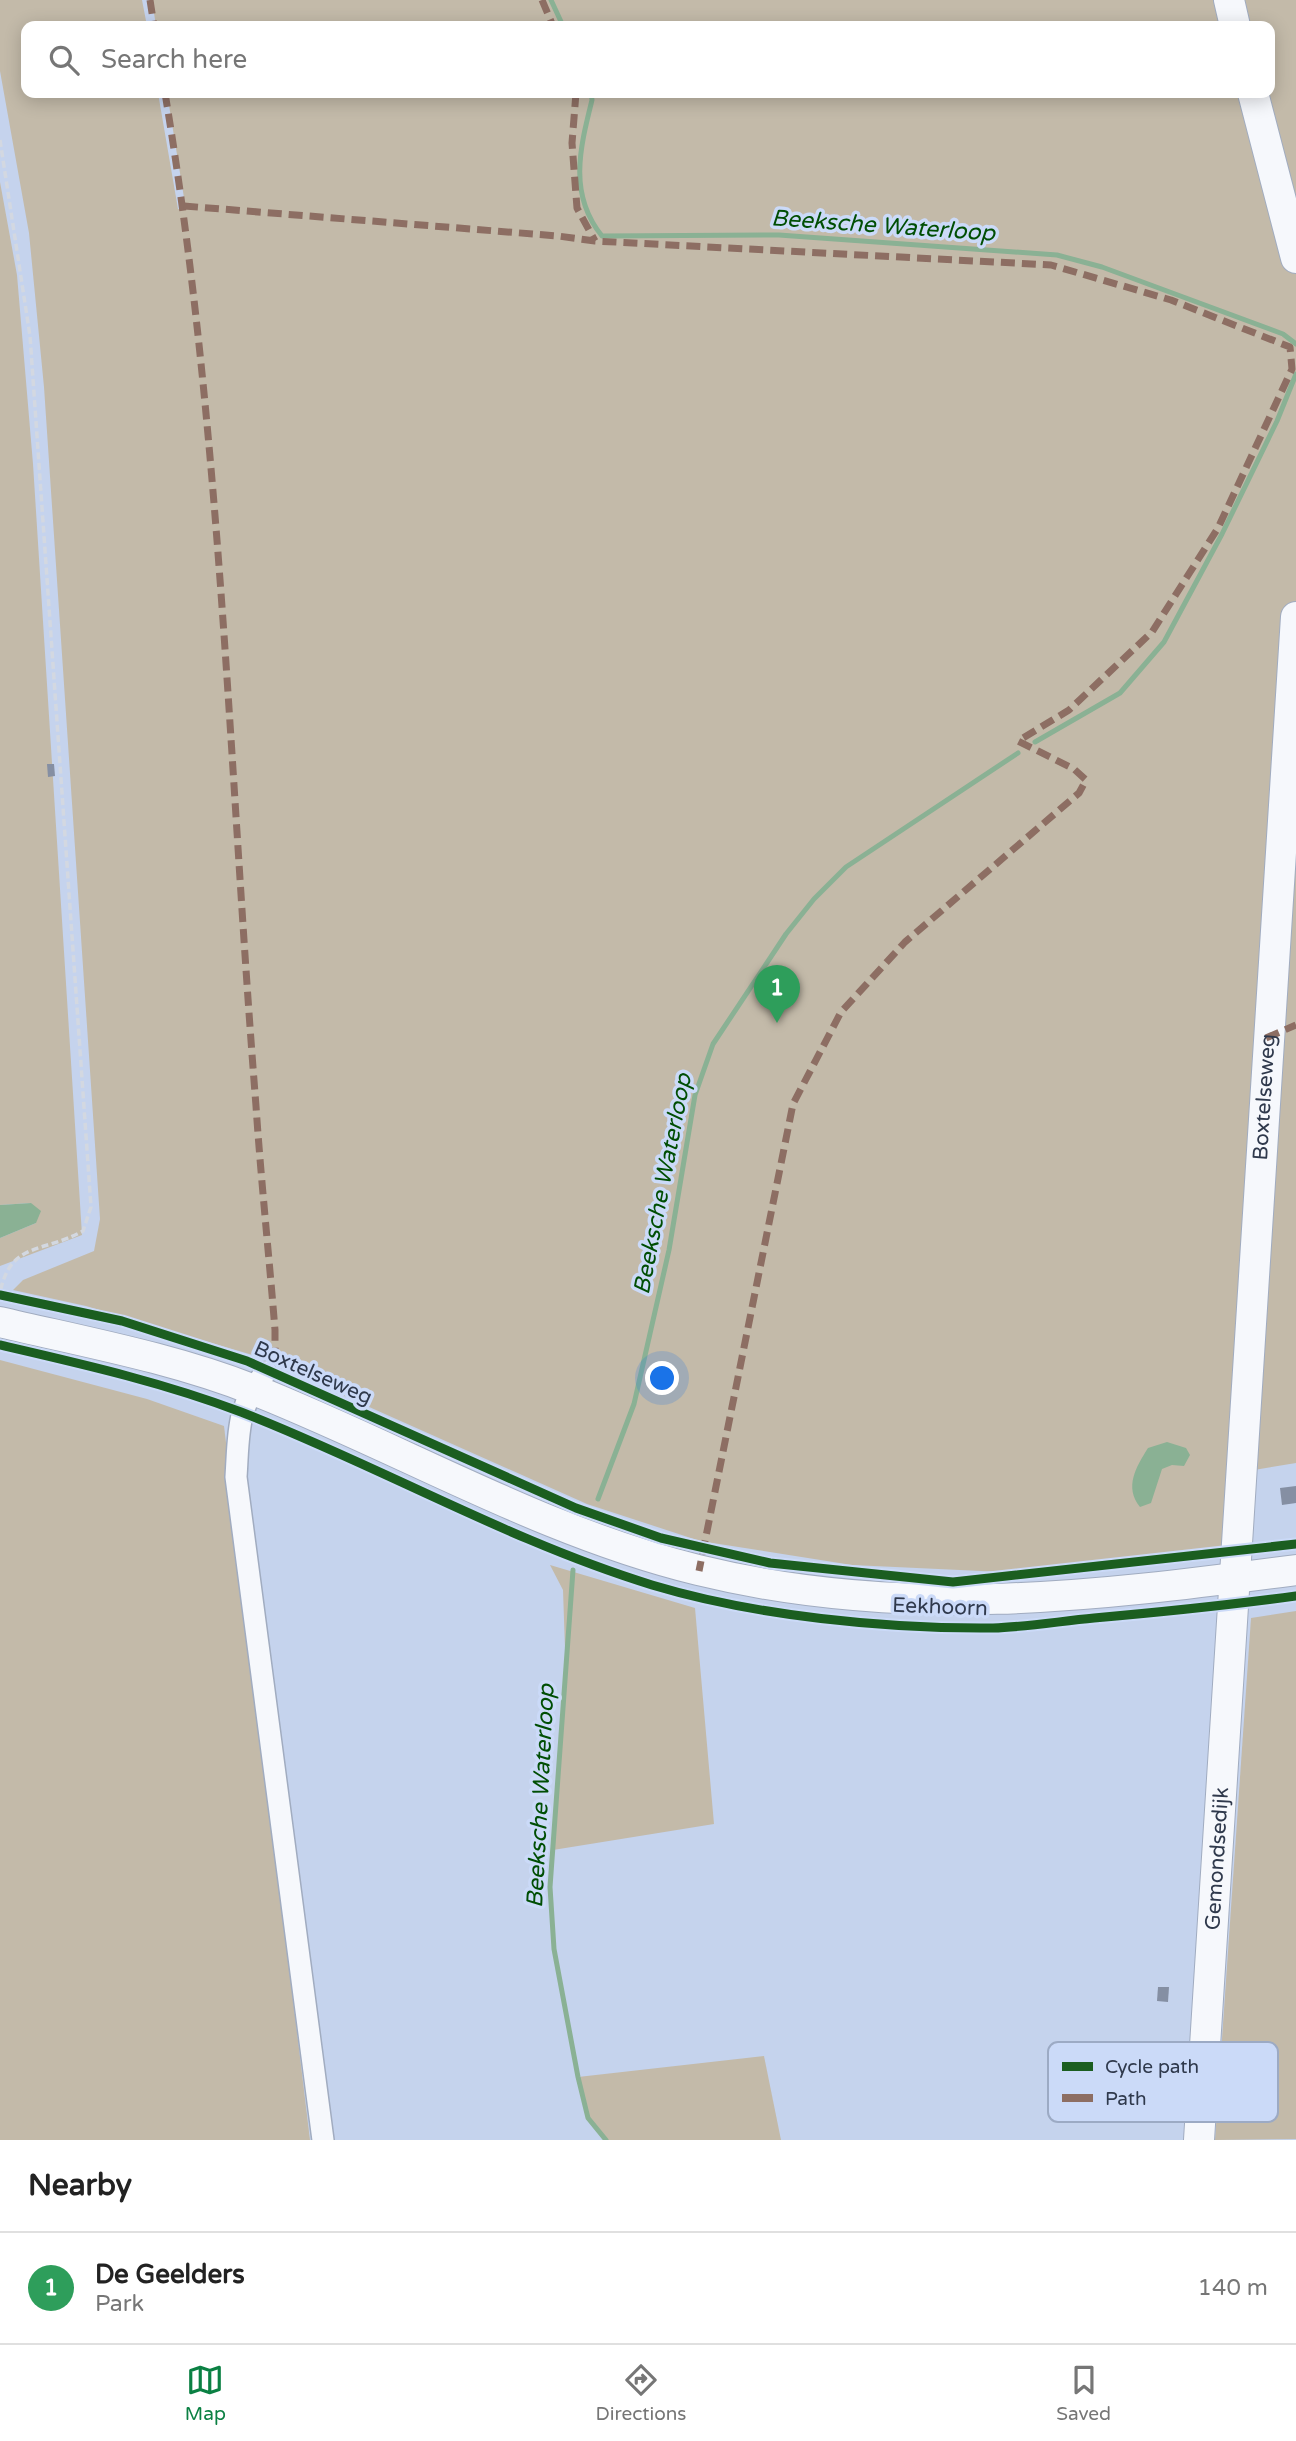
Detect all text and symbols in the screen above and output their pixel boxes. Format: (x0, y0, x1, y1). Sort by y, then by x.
search box (21, 21, 1275, 98)
icon: search (45, 41, 83, 79)
text: Search here (101, 44, 247, 75)
water label: Beeksche Waterloop (770, 204, 997, 248)
pin: 1 (754, 965, 800, 1023)
street label: Boxtelseweg (1247, 1033, 1280, 1161)
water label: Beeksche Waterloop (628, 1070, 698, 1297)
street label: Boxtelseweg (250, 1336, 376, 1410)
your location (645, 1361, 679, 1395)
street label: Eekhoorn (892, 1593, 988, 1621)
water label: Beeksche Waterloop (521, 1682, 561, 1909)
street label: Gemondsedijk (1200, 1786, 1234, 1931)
legend (1048, 2042, 1278, 2122)
text: Cycle path (1105, 2056, 1199, 2078)
text: Path (1105, 2088, 1147, 2110)
text: Nearby (28, 2167, 132, 2204)
text: De Geelders (95, 2259, 245, 2290)
text: 1 (44, 2274, 58, 2302)
text: 140 m (1198, 2274, 1268, 2302)
text: Park (95, 2290, 144, 2318)
tab: Map (185, 2361, 226, 2425)
tab: Directions (596, 2361, 687, 2425)
tab: Saved (1056, 2361, 1111, 2425)

